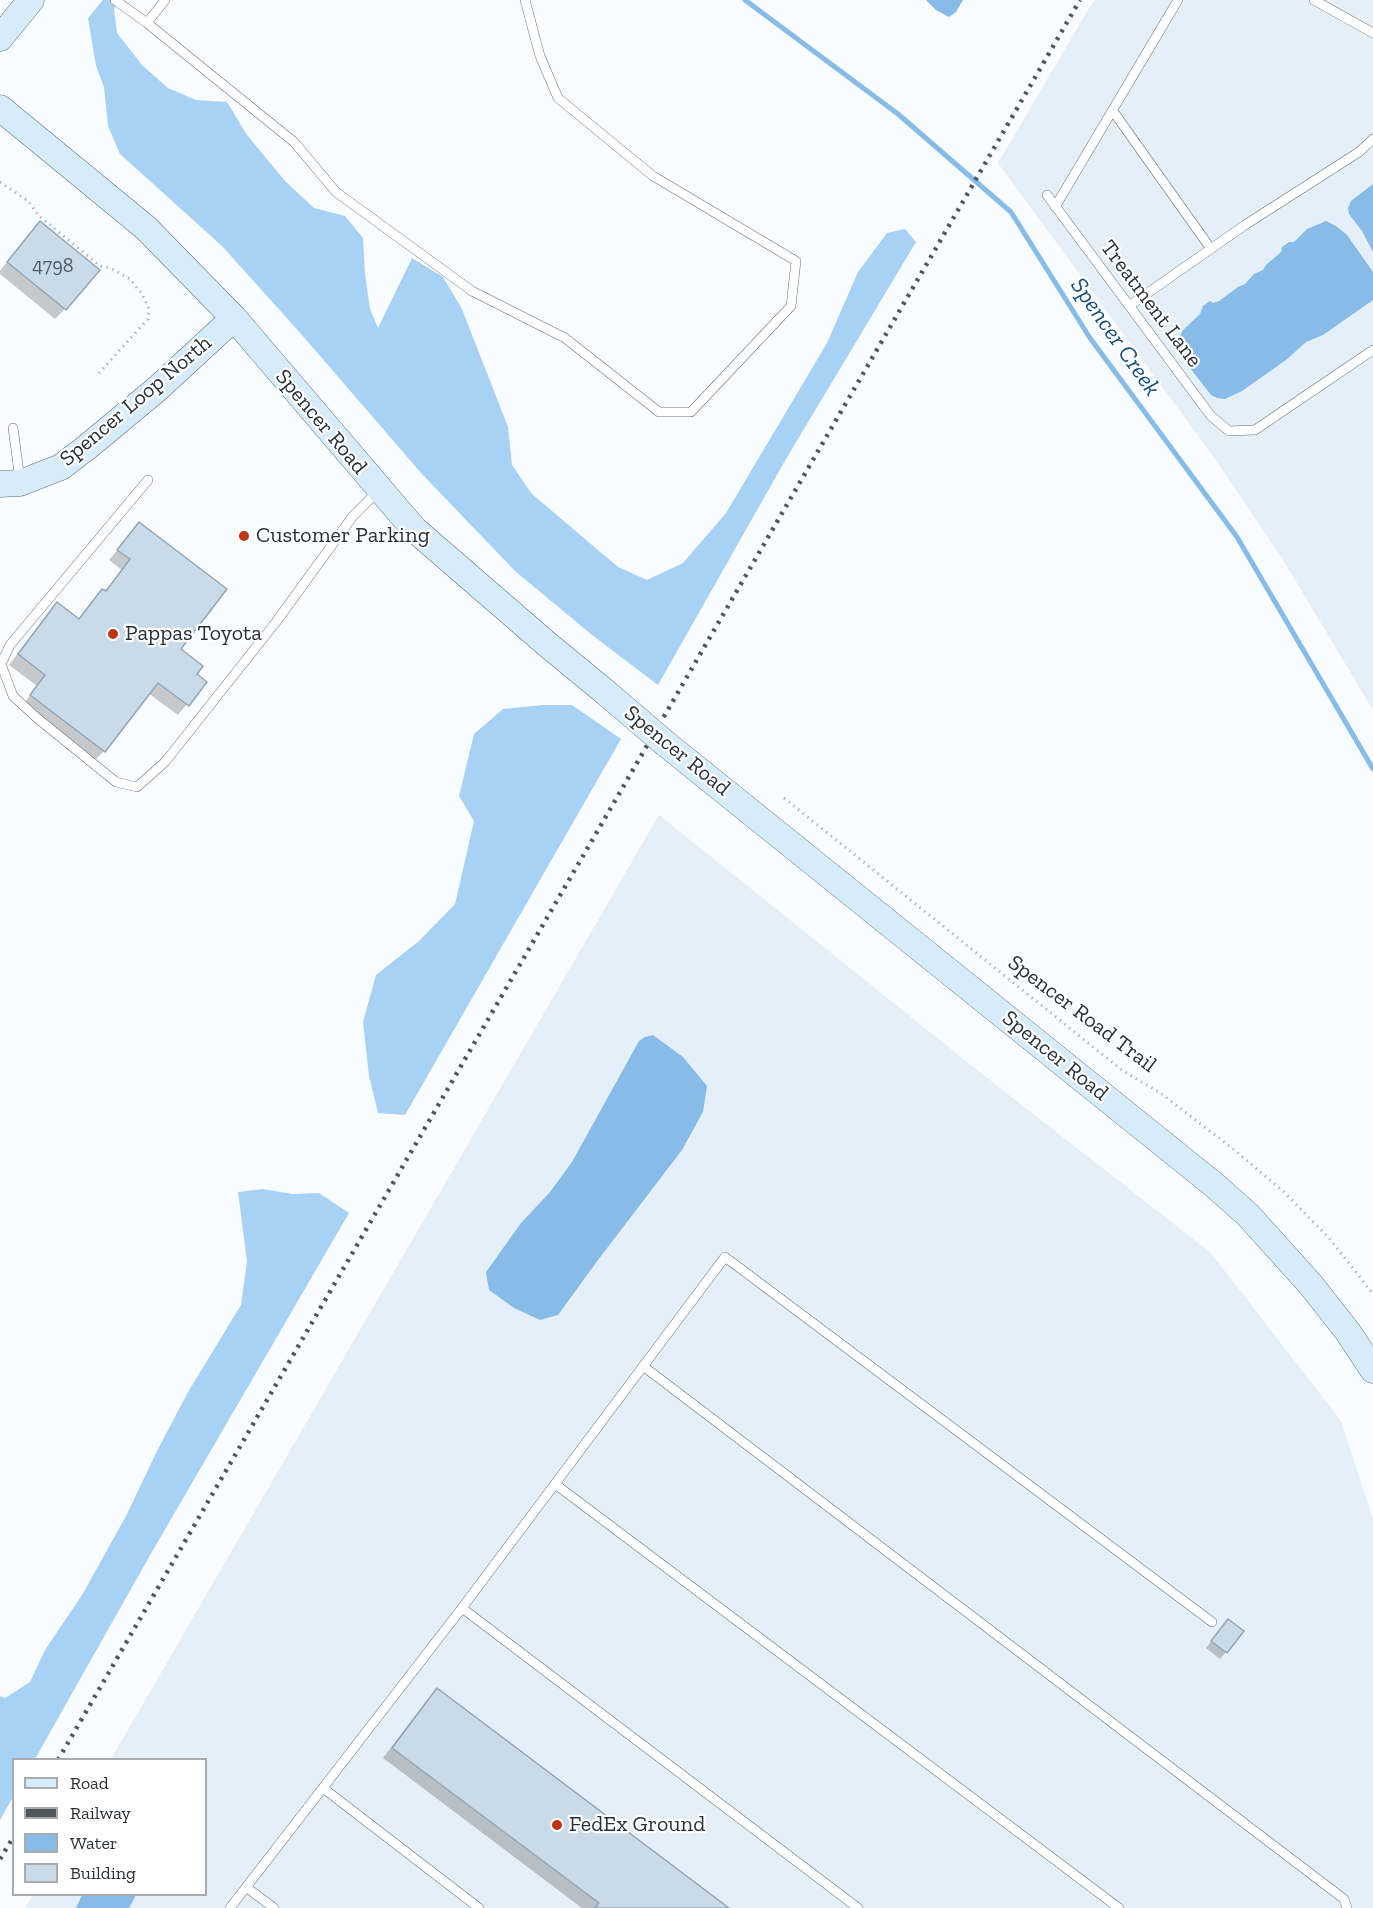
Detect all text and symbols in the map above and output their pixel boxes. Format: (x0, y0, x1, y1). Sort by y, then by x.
street label: Treatment Lane (1095, 235, 1207, 373)
house number: 4798 (32, 254, 74, 278)
water label: Spencer Creek (1064, 272, 1166, 402)
street label: Spencer Loop North (55, 330, 217, 472)
street label: Spencer Road (269, 364, 373, 480)
place label: Customer Parking (256, 523, 430, 549)
marker: Customer Parking (237, 529, 251, 543)
place label: Pappas Toyota (125, 621, 262, 647)
marker: Pappas Toyota (106, 627, 120, 641)
street label: Spencer Road (619, 700, 735, 802)
street label: Spencer Road Trail (1003, 950, 1161, 1078)
street label: Spencer Road (997, 1005, 1113, 1107)
legend (12, 1758, 207, 1896)
text: Road (70, 1772, 109, 1794)
text: Railway (70, 1802, 131, 1824)
place label: FedEx Ground (569, 1812, 705, 1838)
marker: FedEx Ground (550, 1818, 564, 1832)
text: Water (70, 1832, 117, 1854)
text: Building (70, 1862, 136, 1884)

